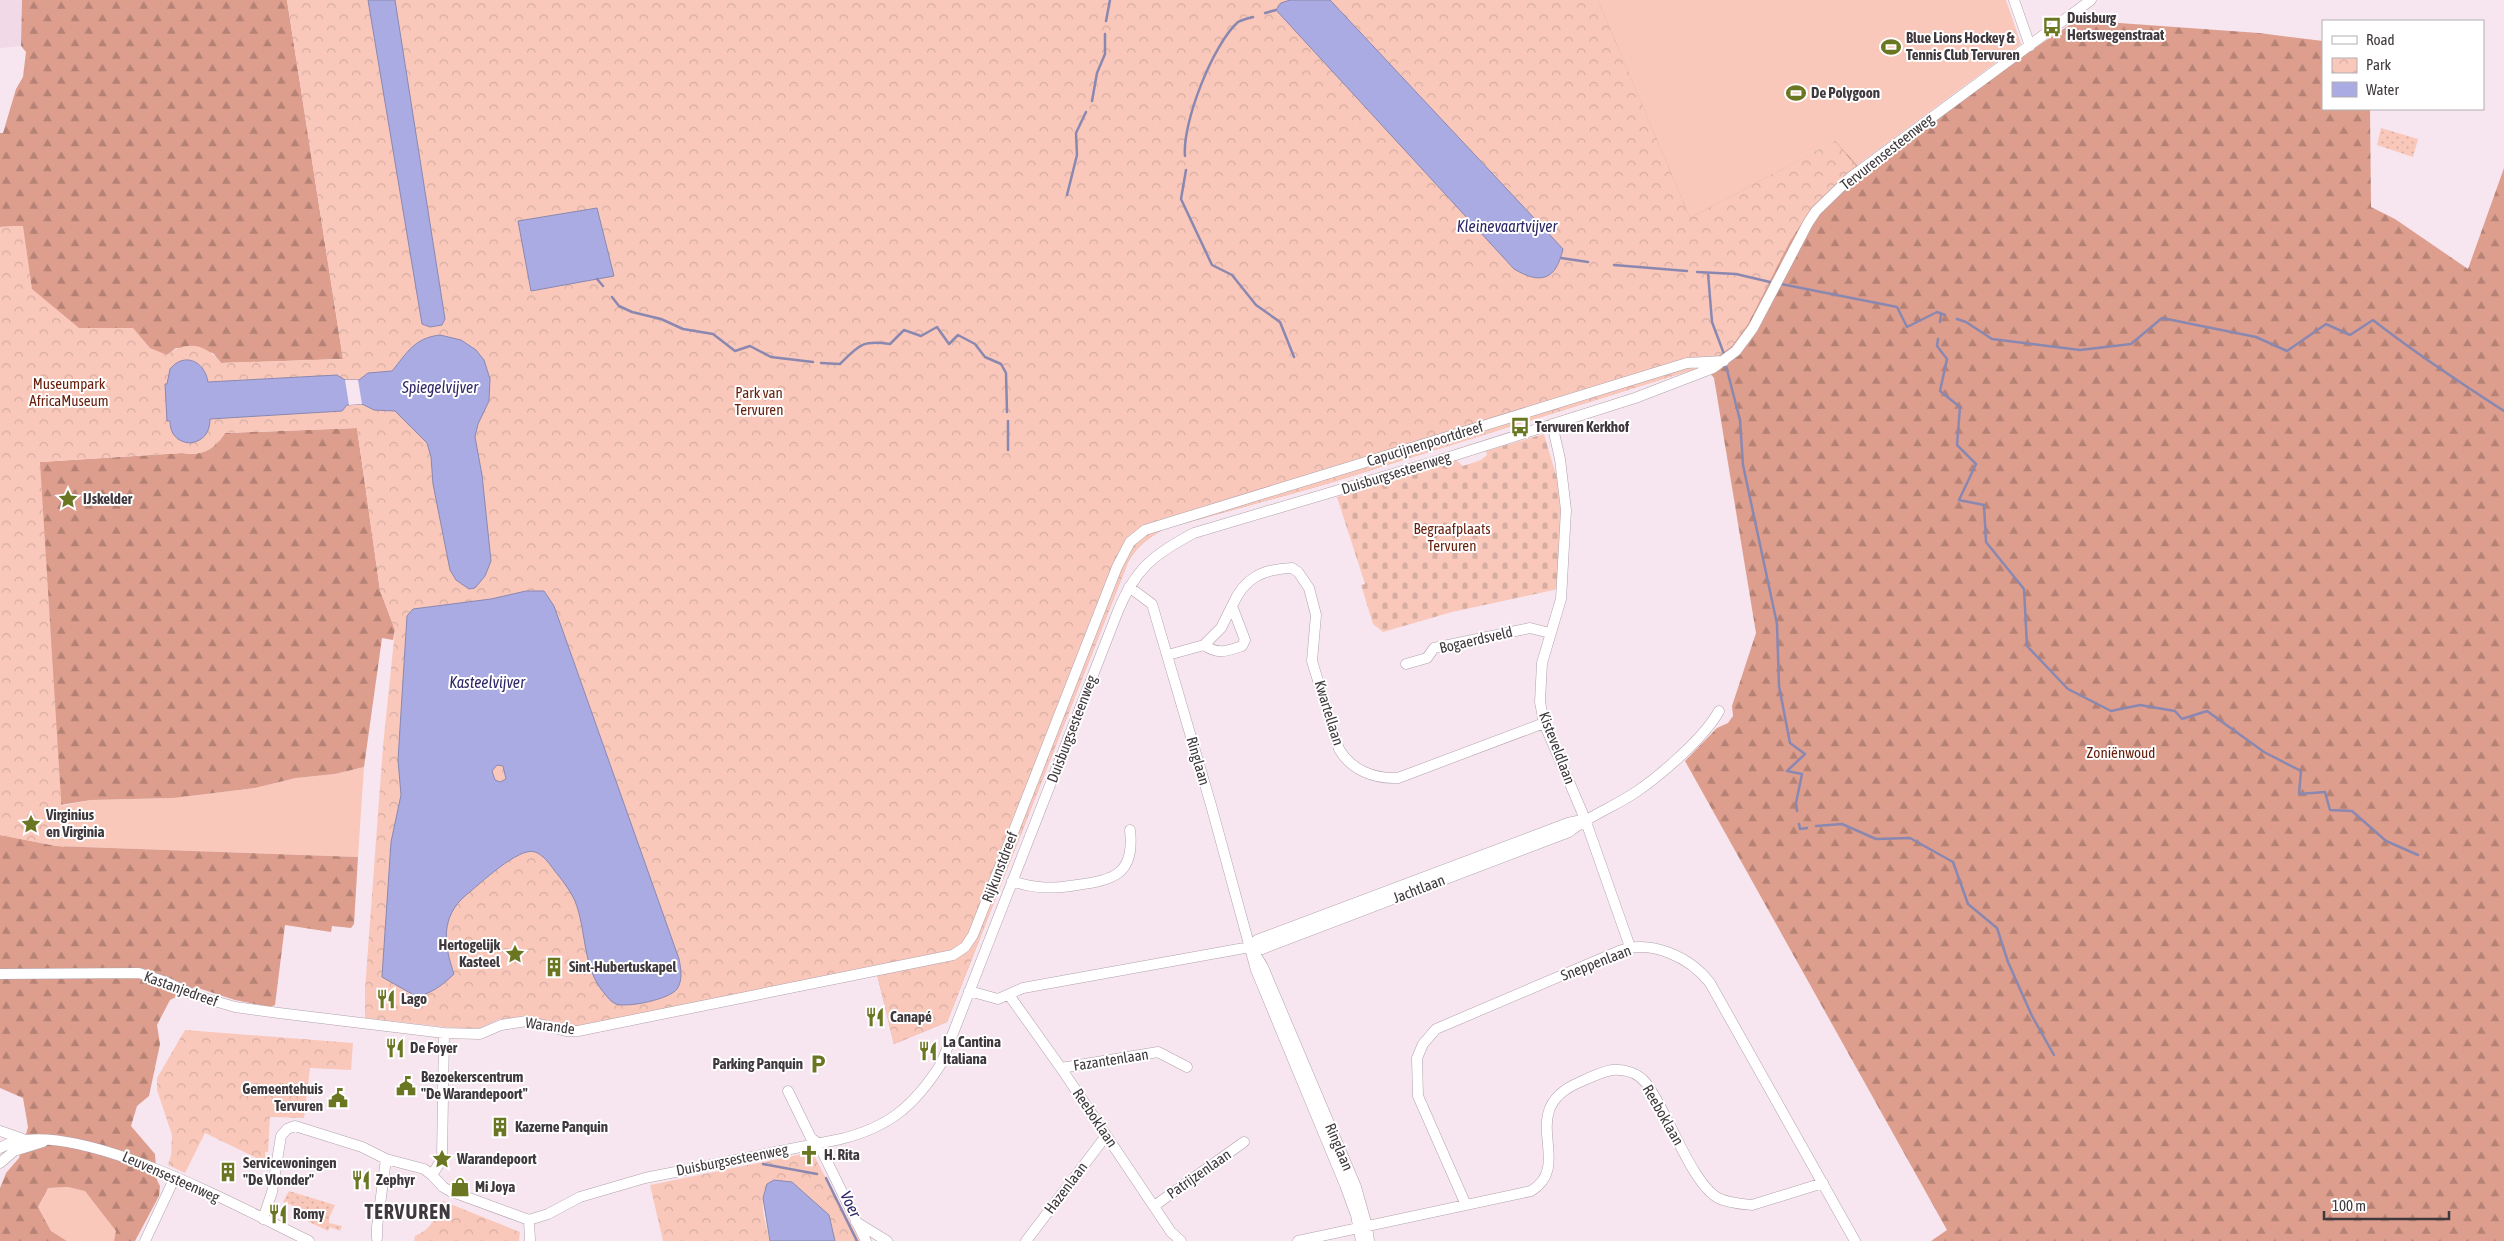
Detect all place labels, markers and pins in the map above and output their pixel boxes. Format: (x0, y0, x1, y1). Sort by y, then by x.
place label: Duisburg Hertswegenstraat (2067, 9, 2165, 43)
bus stop icon: Duisburg Hertswegenstraat (2041, 16, 2063, 38)
place label: Blue Lions Hockey & Tennis Club Tervuren (1906, 29, 2020, 63)
sports icon: Blue Lions Hockey & Tennis Club Tervuren (1880, 36, 1902, 58)
sports icon: De Polygoon (1785, 82, 1807, 104)
place label: De Polygoon (1811, 84, 1880, 101)
bus stop icon: Tervuren Kerkhof (1509, 416, 1531, 438)
place label: Tervuren Kerkhof (1535, 418, 1630, 435)
place icon: IJskelder (57, 488, 79, 510)
place label: IJskelder (83, 490, 133, 507)
place label: Virginius en Virginia (45, 806, 105, 840)
place icon: Virginius en Virginia (20, 813, 42, 835)
place label: Hertogelijk Kasteel (439, 936, 501, 970)
place icon: Hertogelijk Kasteel (504, 943, 526, 965)
building icon: Sint-Hubertuskapel (543, 956, 565, 978)
place label: Sint-Hubertuskapel (569, 958, 678, 975)
restaurant icon: Lago (375, 988, 397, 1010)
place label: Lago (401, 990, 427, 1007)
restaurant icon: Canapé (864, 1006, 886, 1028)
place label: Canapé (890, 1008, 932, 1025)
place label: La Cantina Italiana (943, 1033, 1001, 1067)
restaurant icon: De Foyer (384, 1037, 406, 1059)
place label: De Foyer (410, 1039, 458, 1056)
restaurant icon: La Cantina Italiana (917, 1040, 939, 1062)
parking icon: Parking Panquin (807, 1053, 829, 1075)
place label: Parking Panquin (712, 1055, 803, 1072)
place label: Bezoekerscentrum "De Warandepoort" (421, 1068, 528, 1102)
public building icon: Bezoekerscentrum "De Warandepoort" (395, 1075, 417, 1097)
place label: Gemeentehuis Tervuren (242, 1080, 324, 1114)
public building icon: Gemeentehuis Tervuren (327, 1087, 349, 1109)
building icon: Kazerne Panquin (489, 1116, 511, 1138)
place label: Kazerne Panquin (515, 1118, 608, 1135)
church icon: H. Rita (798, 1144, 820, 1166)
place label: H. Rita (824, 1146, 860, 1163)
place icon: Warandepoort (431, 1148, 453, 1170)
place label: Warandepoort (456, 1150, 537, 1167)
place label: Servicewoningen "De Vlonder" (243, 1154, 336, 1188)
building icon: Servicewoningen "De Vlonder" (217, 1161, 239, 1183)
restaurant icon: Zephyr (350, 1169, 372, 1191)
place label: Zephyr (376, 1171, 415, 1188)
shop icon: Mi Joya (449, 1176, 471, 1198)
place label: Mi Joya (475, 1178, 515, 1195)
restaurant icon: Romy (267, 1203, 289, 1225)
place label: Romy (293, 1205, 325, 1222)

